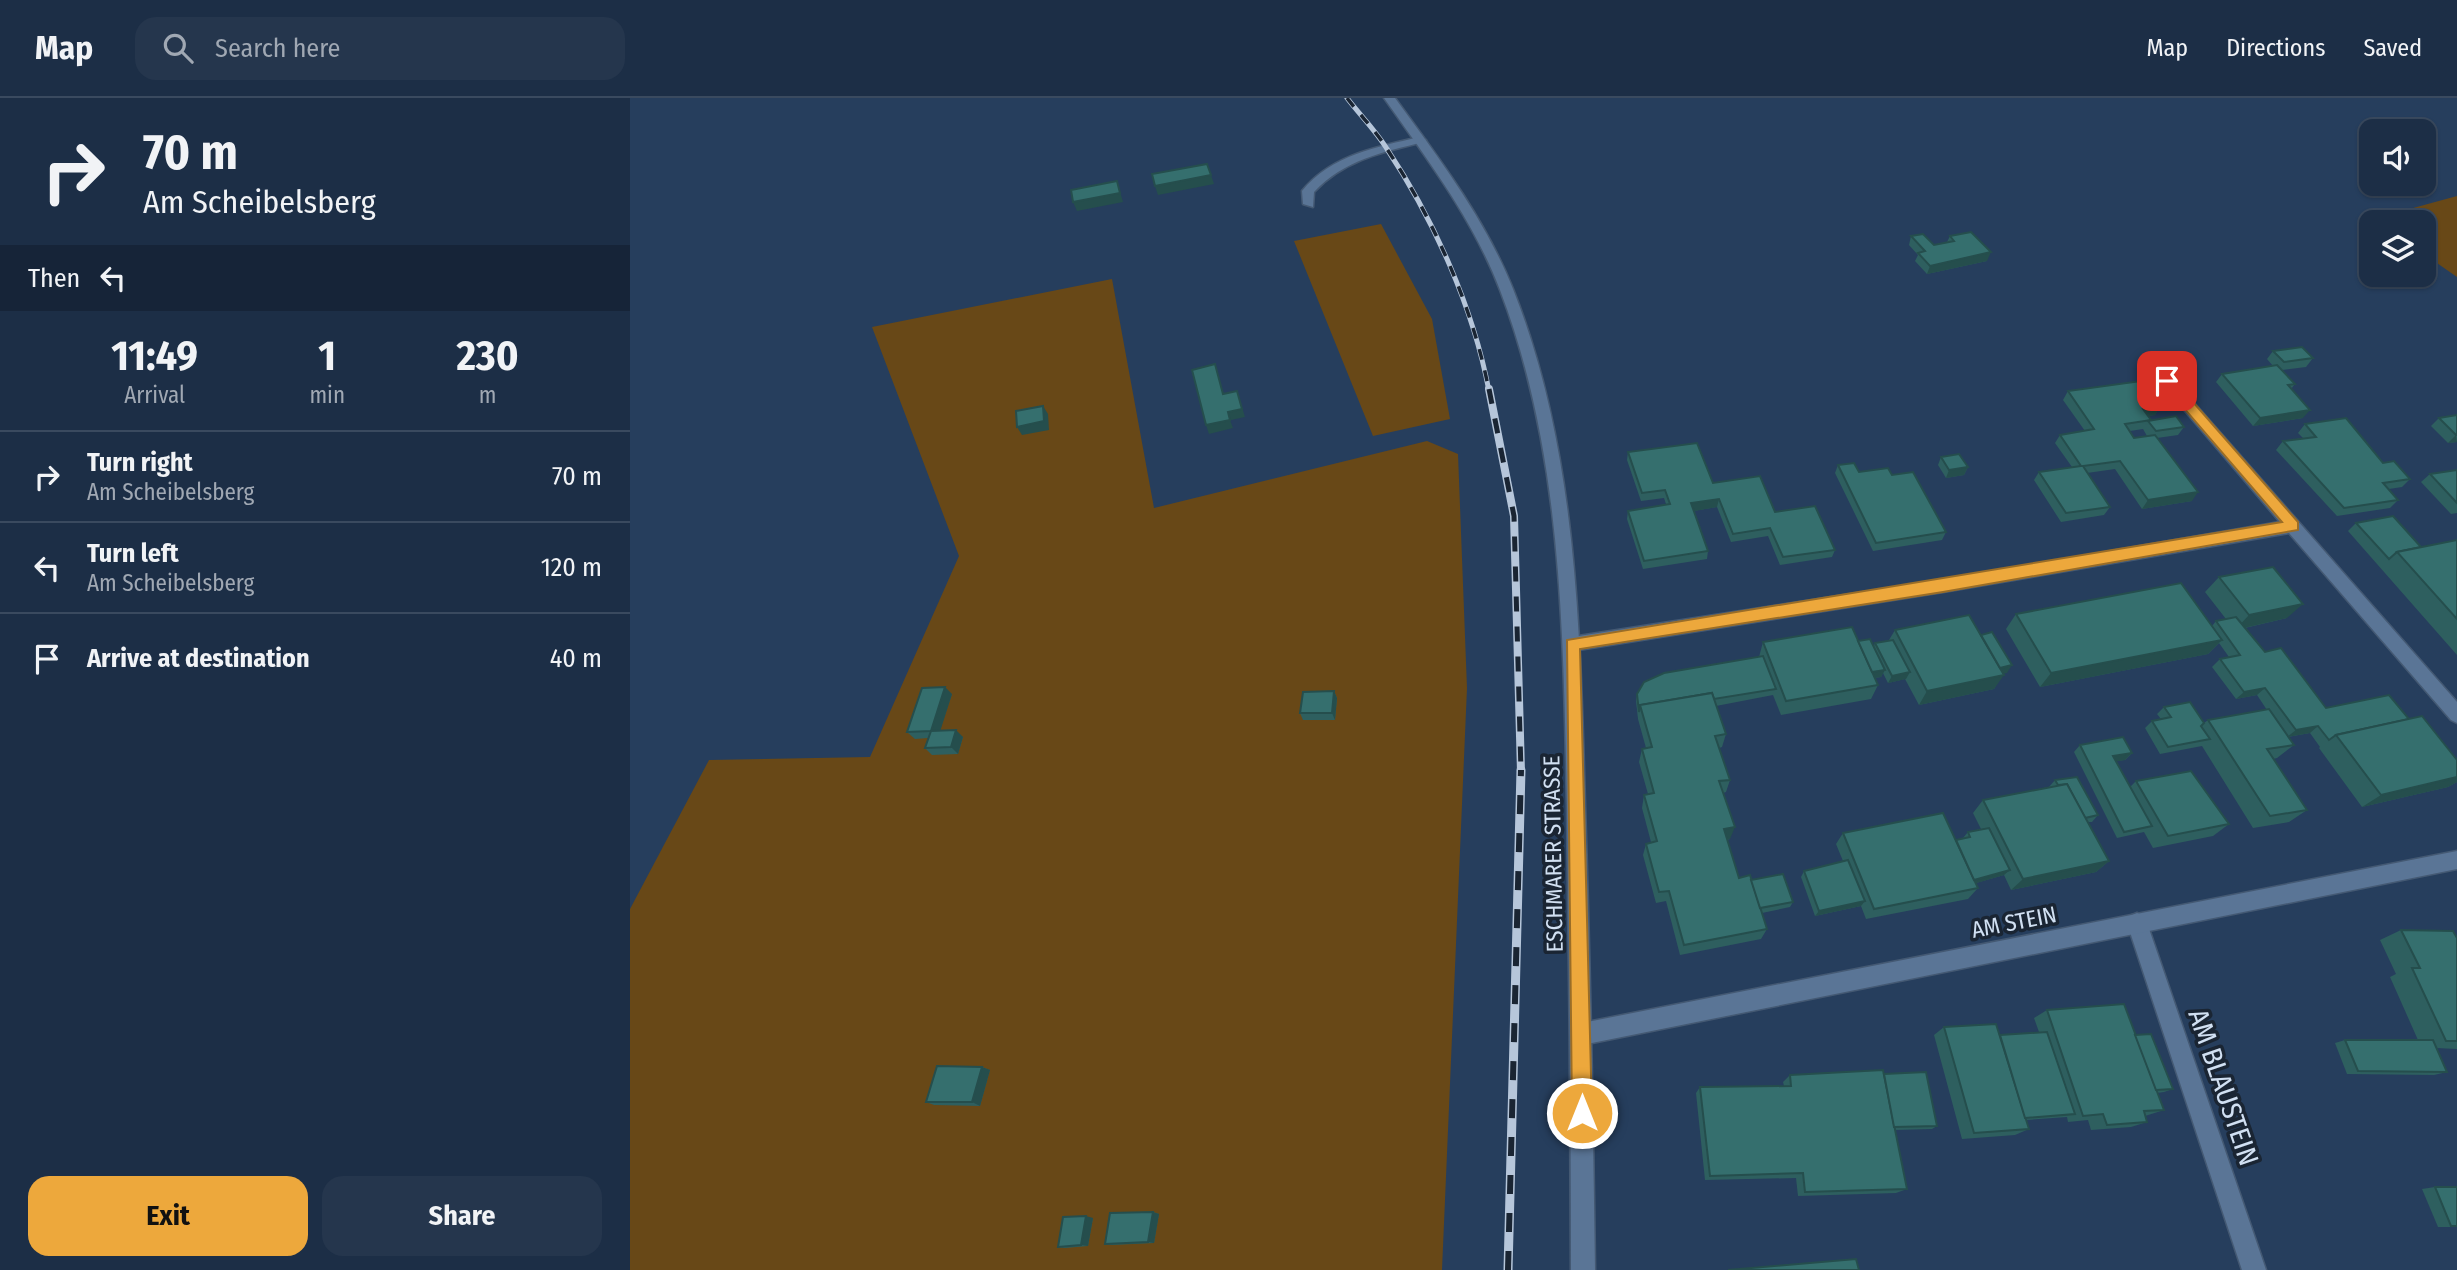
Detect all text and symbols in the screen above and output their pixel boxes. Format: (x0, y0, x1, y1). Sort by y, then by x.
search box (135, 17, 625, 80)
text: Map (35, 28, 93, 68)
icon: search (159, 29, 197, 67)
text: Search here (215, 33, 340, 64)
text: Map (2147, 34, 2188, 62)
text: Directions (2226, 34, 2325, 62)
text: Saved (2363, 34, 2422, 62)
map controls (2359, 119, 2436, 287)
button: sound (2359, 119, 2436, 196)
text: 70 m (143, 123, 238, 182)
icon: right (28, 126, 119, 217)
text: Am Scheibelsberg (143, 183, 376, 221)
button: layers (2359, 210, 2436, 287)
icon: left (94, 259, 132, 297)
text: Then (28, 263, 80, 294)
text: 11:49 (111, 331, 198, 381)
text: 1 (318, 331, 336, 381)
text: 230 (456, 331, 519, 381)
pin (2137, 351, 2197, 411)
icon: arrive (2148, 362, 2186, 400)
text: Arrival (124, 381, 185, 409)
text: min (309, 381, 345, 409)
text: m (479, 381, 496, 409)
text: Turn right (87, 447, 193, 478)
icon: right (28, 458, 66, 496)
text: 70 m (552, 461, 602, 492)
text: Am Scheibelsberg (87, 478, 254, 506)
text: Turn left (87, 538, 179, 569)
icon: left (28, 549, 66, 587)
text: 120 m (541, 552, 602, 583)
text: Am Scheibelsberg (87, 569, 254, 597)
icon: arrive (28, 640, 66, 678)
text: Arrive at destination (87, 643, 310, 674)
text: 40 m (550, 643, 602, 674)
street label: ESCHMARER STRASSE (1537, 755, 1569, 953)
street label: AM STEIN (1969, 900, 2059, 944)
street label: AM BLAUSTEIN (2181, 1005, 2266, 1170)
position arrow (1545, 1076, 1619, 1150)
button: Exit (28, 1176, 308, 1256)
button: Share (322, 1176, 602, 1256)

